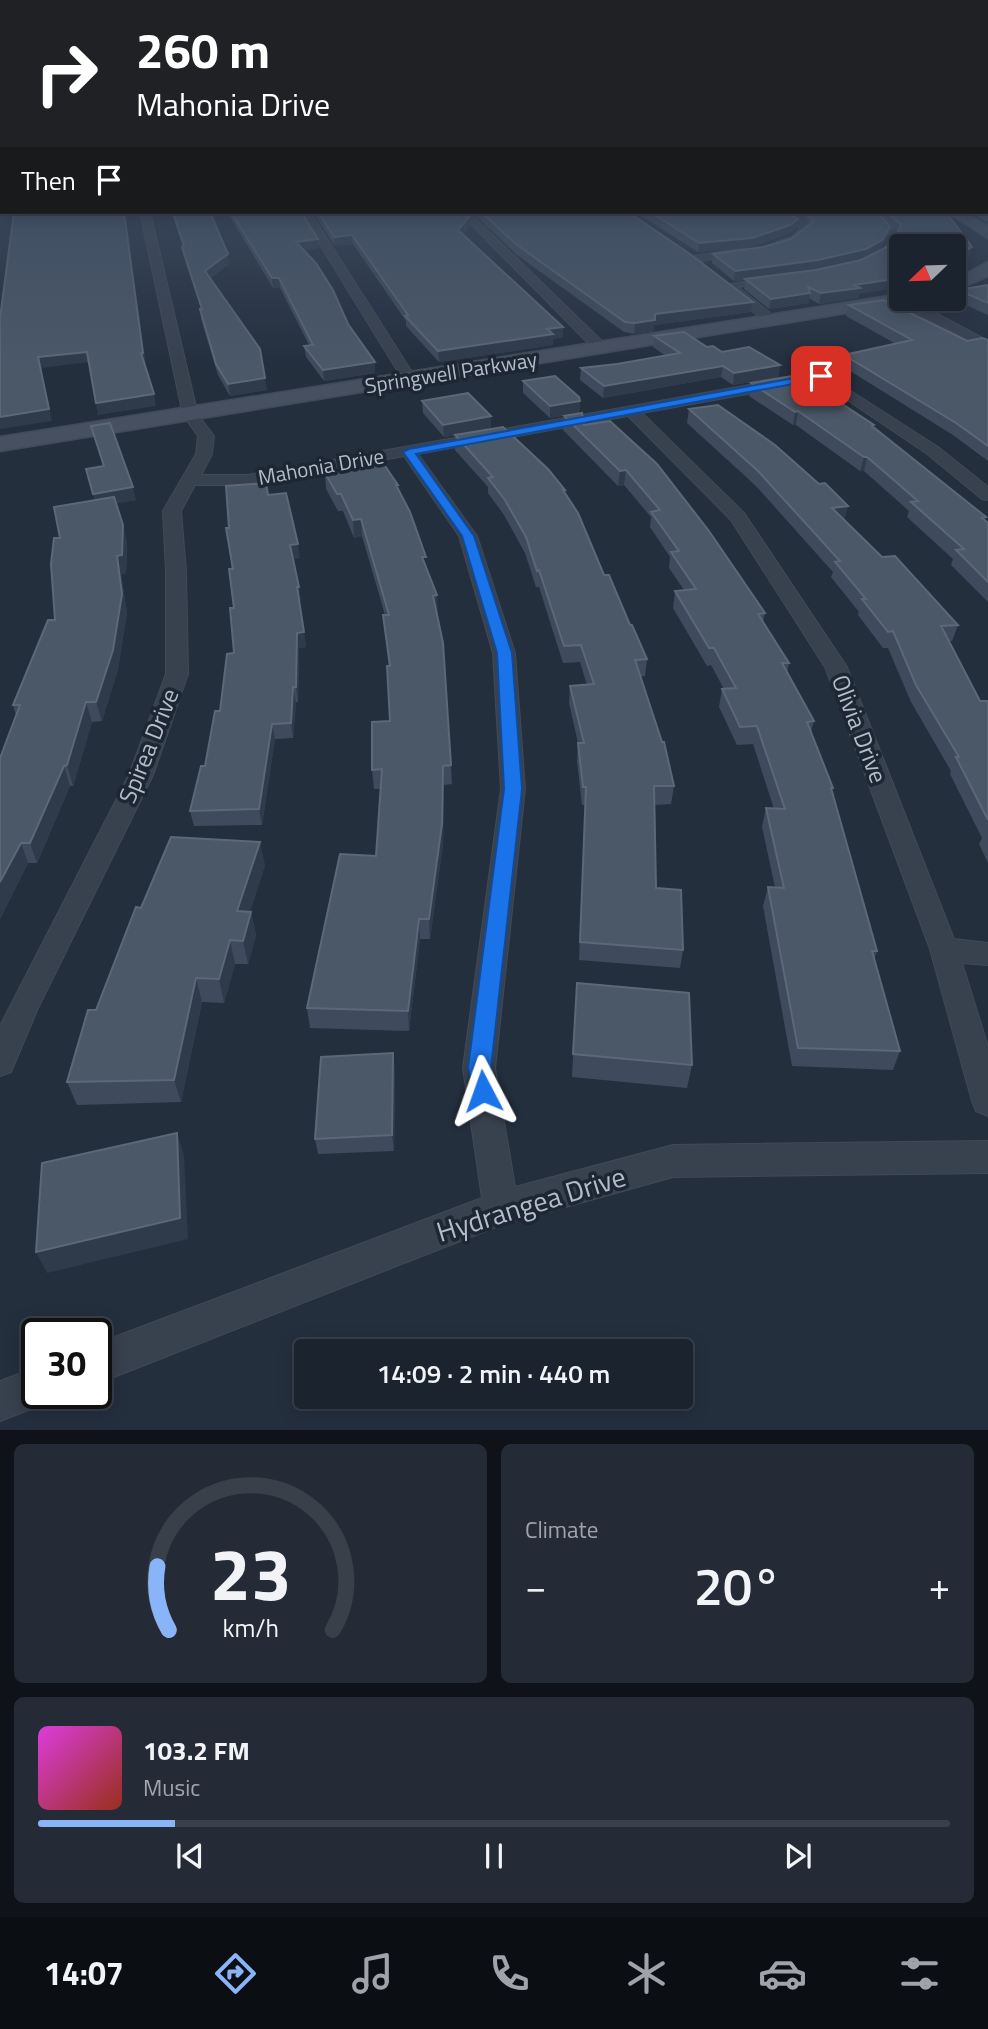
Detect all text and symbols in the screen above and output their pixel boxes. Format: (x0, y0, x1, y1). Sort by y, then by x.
text: 260 m (136, 12, 270, 87)
icon: right (21, 28, 112, 119)
text: Mahonia Drive (136, 80, 330, 128)
text: Then (21, 161, 76, 200)
icon: arrive (90, 161, 128, 199)
north arrow (889, 234, 966, 312)
map controls (889, 234, 966, 311)
street label: Springwell Parkway (362, 343, 539, 401)
pin (791, 346, 851, 406)
icon: arrive (802, 357, 840, 395)
street label: Mahonia Drive (255, 439, 386, 493)
street label: Olivia Drive (823, 669, 897, 788)
street label: Spirea Drive (109, 683, 187, 808)
position arrow (446, 1054, 520, 1128)
street label: Hydrangea Drive (431, 1154, 631, 1253)
speed limit sign: 30 (21, 1318, 112, 1409)
text: 14:09 · 2 min · 440 m (377, 1354, 610, 1393)
text: Climate (525, 1512, 598, 1547)
text: 23 (210, 1518, 291, 1628)
text: 20° (694, 1546, 781, 1625)
text: − (525, 1557, 546, 1615)
text: + (929, 1557, 950, 1615)
text: km/h (222, 1608, 279, 1646)
text: 103.2 FM (143, 1731, 250, 1770)
text: Music (143, 1770, 200, 1805)
icon: previous (171, 1837, 209, 1875)
icon: pause (475, 1837, 513, 1875)
icon: next (779, 1837, 817, 1875)
text: 14:07 (44, 1949, 124, 1997)
icon: directions (211, 1949, 260, 1998)
icon: music (348, 1949, 397, 1998)
icon: phone (485, 1949, 534, 1998)
icon: climate (622, 1949, 671, 1998)
icon: car (758, 1949, 807, 1998)
icon: filters (895, 1949, 944, 1998)

